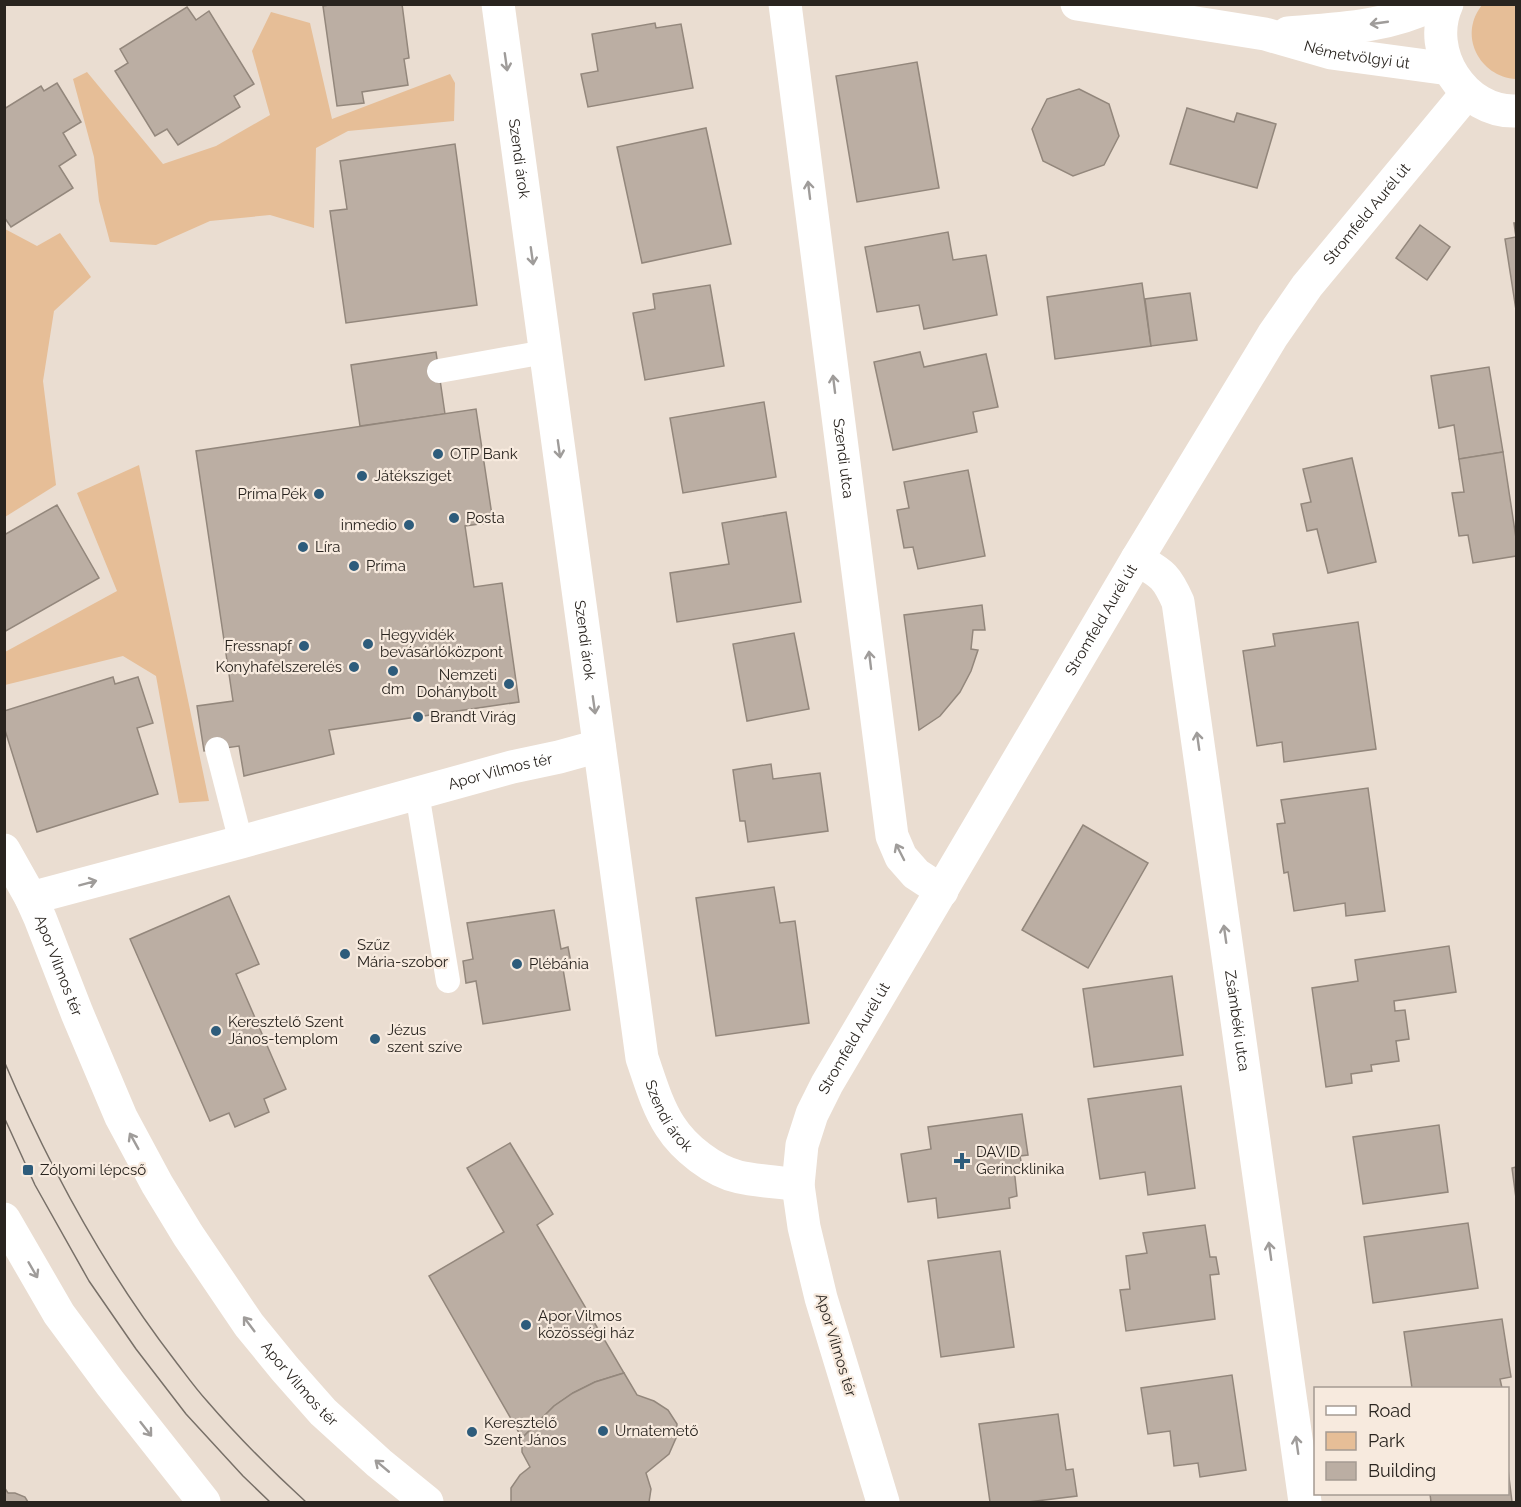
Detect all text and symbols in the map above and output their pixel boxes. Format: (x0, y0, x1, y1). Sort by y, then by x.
one-way arrow (1370, 18, 1390, 29)
street label: Németvölgyi út (1302, 37, 1411, 73)
one-way arrow (501, 52, 512, 72)
street label: Szendi árok (505, 117, 533, 200)
street label: Stromfeld Aurél út (1320, 160, 1414, 268)
one-way arrow (803, 181, 814, 201)
one-way arrow (527, 245, 538, 265)
one-way arrow (828, 374, 839, 394)
street label: Szendi utca (829, 417, 857, 499)
one-way arrow (553, 439, 564, 458)
place label: OTP Bank (450, 445, 518, 463)
marker: OTP Bank (431, 447, 445, 461)
place label: Játéksziget (374, 467, 452, 485)
marker: Játéksziget (355, 469, 369, 483)
place label: Príma Pék (237, 485, 307, 503)
marker: Príma Pék (312, 487, 326, 501)
place label: Posta (466, 509, 505, 527)
marker: Posta (447, 511, 461, 525)
place label: inmedio (341, 516, 397, 534)
marker: inmedio (402, 518, 416, 532)
place label: Líra (315, 538, 340, 556)
marker: Líra (296, 540, 310, 554)
place label: Príma (366, 557, 406, 575)
marker: Príma (347, 559, 361, 573)
street label: Stromfeld Aurél út (1061, 561, 1141, 679)
street label: Szendi árok (571, 599, 599, 681)
place label: Hegyvidék bevásárlóközpont (380, 626, 503, 661)
place label: Fressnapf (224, 637, 293, 655)
marker: Hegyvidék bevásárlóközpont (361, 637, 375, 651)
marker: Fressnapf (297, 639, 311, 653)
one-way arrow (864, 651, 875, 671)
place label: Konyhafelszerelés (216, 658, 342, 676)
marker: Konyhafelszerelés (347, 660, 361, 674)
marker: dm (386, 664, 400, 678)
place label: Nemzeti Dohánybolt (416, 666, 497, 701)
marker: Nemzeti Dohánybolt (502, 677, 516, 691)
place label: dm (381, 680, 405, 698)
one-way arrow (588, 694, 599, 714)
place label: Brandt Virág (430, 708, 516, 726)
marker: Brandt Virág (411, 710, 425, 724)
one-way arrow (1192, 731, 1203, 751)
street label: Apor Vilmos tér (446, 750, 555, 793)
one-way arrow (894, 844, 906, 861)
one-way arrow (78, 876, 97, 888)
street label: Apor Vilmos tér (31, 912, 87, 1019)
one-way arrow (1219, 924, 1230, 944)
place label: Szűz Mária-szobor (357, 936, 449, 971)
marker: Szűz Mária-szobor (338, 947, 352, 961)
place label: Plébánia (529, 955, 589, 973)
marker: Plébánia (510, 957, 524, 971)
street label: Zsámbéki utca (1221, 969, 1253, 1073)
street label: Stromfeld Aurél út (814, 979, 894, 1097)
place label: Keresztelő Szent János-templom (228, 1013, 344, 1048)
place label: Jézus szent szíve (387, 1021, 462, 1056)
marker: Keresztelő Szent János-templom (209, 1024, 223, 1038)
marker: Jézus szent szíve (368, 1032, 382, 1046)
street label: Szendi árok (641, 1078, 696, 1156)
one-way arrow (128, 1133, 140, 1150)
place label: DAVID Gerincklinika (976, 1143, 1064, 1178)
marker: DAVID Gerincklinika (953, 1152, 971, 1170)
place label: Zólyomi lépcső (40, 1161, 146, 1179)
marker: Zólyomi lépcső (21, 1163, 35, 1177)
one-way arrow (1264, 1242, 1275, 1262)
one-way arrow (28, 1261, 40, 1278)
street label: Apor Vilmos tér (812, 1291, 860, 1399)
place label: Apor Vilmos közösségi ház (538, 1307, 634, 1342)
one-way arrow (243, 1316, 255, 1332)
marker: Apor Vilmos közösségi ház (519, 1318, 533, 1332)
street label: Apor Vilmos tér (257, 1338, 342, 1431)
legend (1314, 1387, 1509, 1495)
text: Road (1368, 1400, 1411, 1421)
place label: Keresztelő Szent János (484, 1414, 566, 1449)
one-way arrow (139, 1421, 152, 1437)
place label: Urnatemető (615, 1422, 698, 1440)
marker: Urnatemető (596, 1424, 610, 1438)
marker: Keresztelő Szent János (465, 1425, 479, 1439)
text: Park (1368, 1430, 1405, 1451)
one-way arrow (1292, 1435, 1303, 1455)
one-way arrow (374, 1459, 390, 1472)
text: Building (1368, 1460, 1436, 1481)

